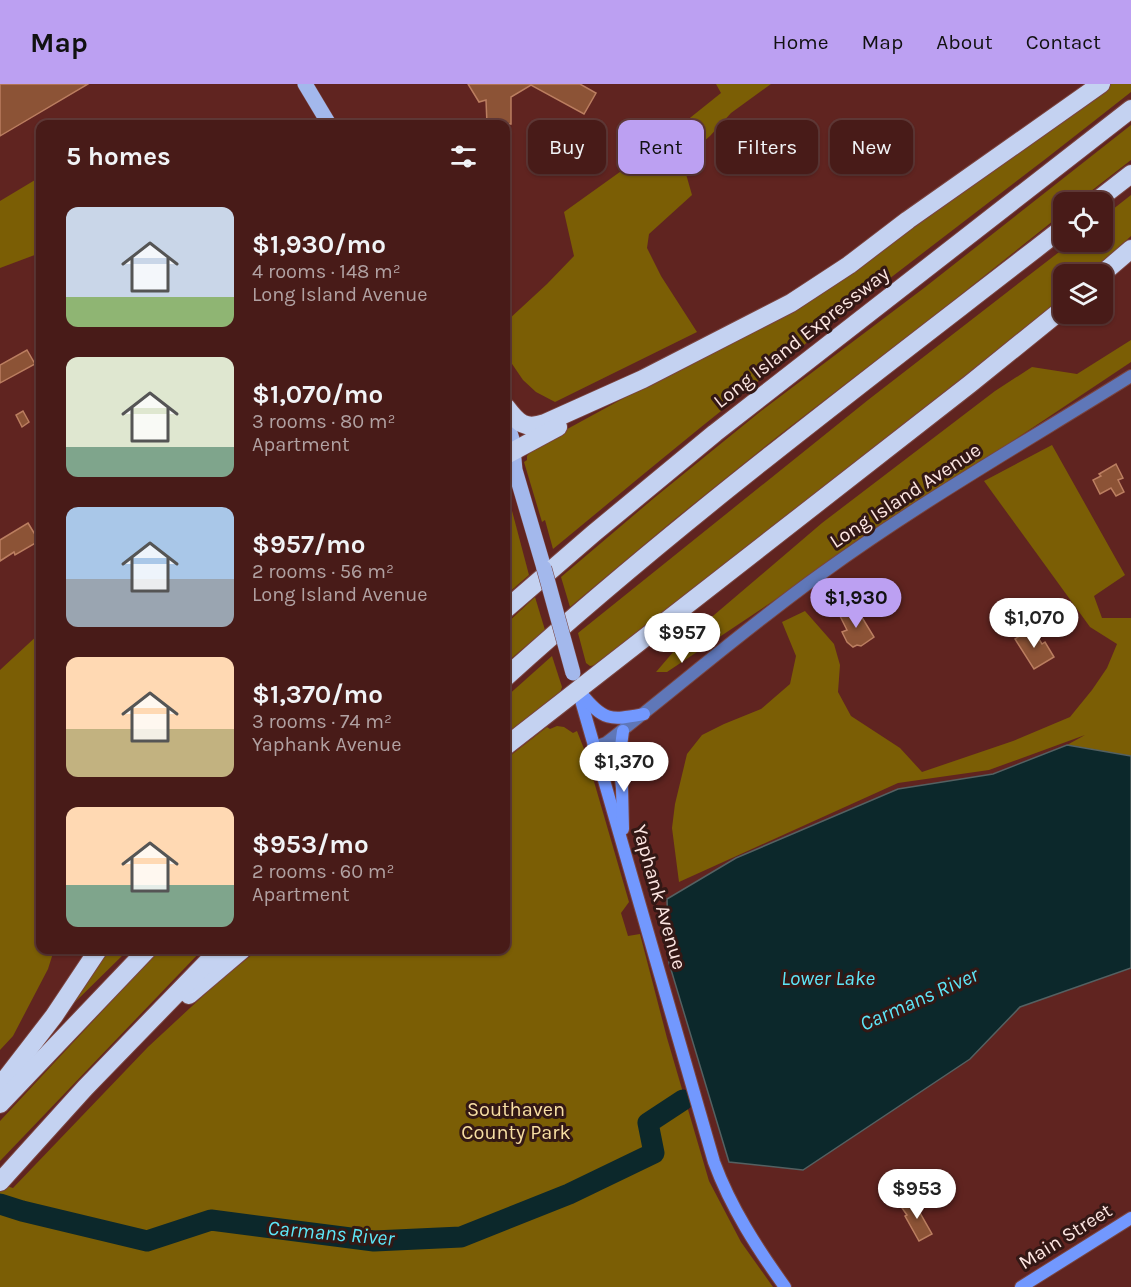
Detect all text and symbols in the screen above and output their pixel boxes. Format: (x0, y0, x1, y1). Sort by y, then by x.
text: Map (30, 26, 88, 59)
text: Home (773, 30, 829, 54)
text: Map (862, 30, 903, 54)
text: About (936, 30, 993, 54)
text: Contact (1026, 30, 1101, 54)
chip: Buy (528, 120, 606, 174)
chip: Rent (618, 120, 704, 174)
chip: Filters (716, 120, 818, 174)
chip: New (830, 120, 913, 174)
icon: filters (447, 140, 480, 173)
text: 5 homes (66, 141, 171, 172)
map controls (1053, 192, 1113, 324)
button: locate (1053, 192, 1113, 252)
text: $1,930/mo (252, 229, 386, 260)
icon: home (114, 231, 186, 303)
text: 4 rooms · 148 m² (252, 260, 401, 283)
street label: Long Island Expressway (709, 262, 894, 413)
button: layers (1053, 264, 1113, 324)
text: Long Island Avenue (252, 283, 428, 306)
text: $1,070/mo (252, 379, 383, 410)
icon: home (114, 381, 186, 453)
text: 3 rooms · 80 m² (252, 410, 396, 433)
text: Apartment (252, 433, 350, 456)
street label: Long Island Avenue (825, 438, 985, 553)
text: $957/mo (252, 529, 366, 560)
icon: home (114, 531, 186, 603)
text: 2 rooms · 56 m² (252, 560, 394, 583)
pin: $1,930 (807, 578, 905, 629)
text: Long Island Avenue (252, 583, 428, 606)
text: $1,930 (824, 586, 888, 609)
pin: $1,070 (985, 598, 1083, 649)
text: $1,070 (1003, 606, 1065, 629)
pin: $957 (646, 613, 718, 664)
text: $957 (658, 621, 706, 644)
text: $1,370/mo (252, 679, 383, 710)
icon: home (114, 681, 186, 753)
text: 3 rooms · 74 m² (252, 710, 392, 733)
text: Yaphank Avenue (252, 733, 401, 756)
pin: $1,370 (575, 742, 673, 793)
text: $1,370 (593, 750, 655, 773)
street label: Yaphank Avenue (628, 822, 691, 972)
text: $953/mo (252, 829, 369, 860)
icon: home (114, 831, 186, 903)
text: 2 rooms · 60 m² (252, 860, 395, 883)
text: Apartment (252, 883, 350, 906)
water label: Carmans River (856, 962, 983, 1036)
water label: Lower Lake (781, 966, 875, 990)
park label: Southaven County Park (461, 1098, 571, 1144)
pin: $953 (881, 1169, 953, 1220)
text: $953 (892, 1177, 942, 1200)
street label: Main Street (1014, 1198, 1117, 1274)
water label: Carmans River (267, 1216, 396, 1251)

